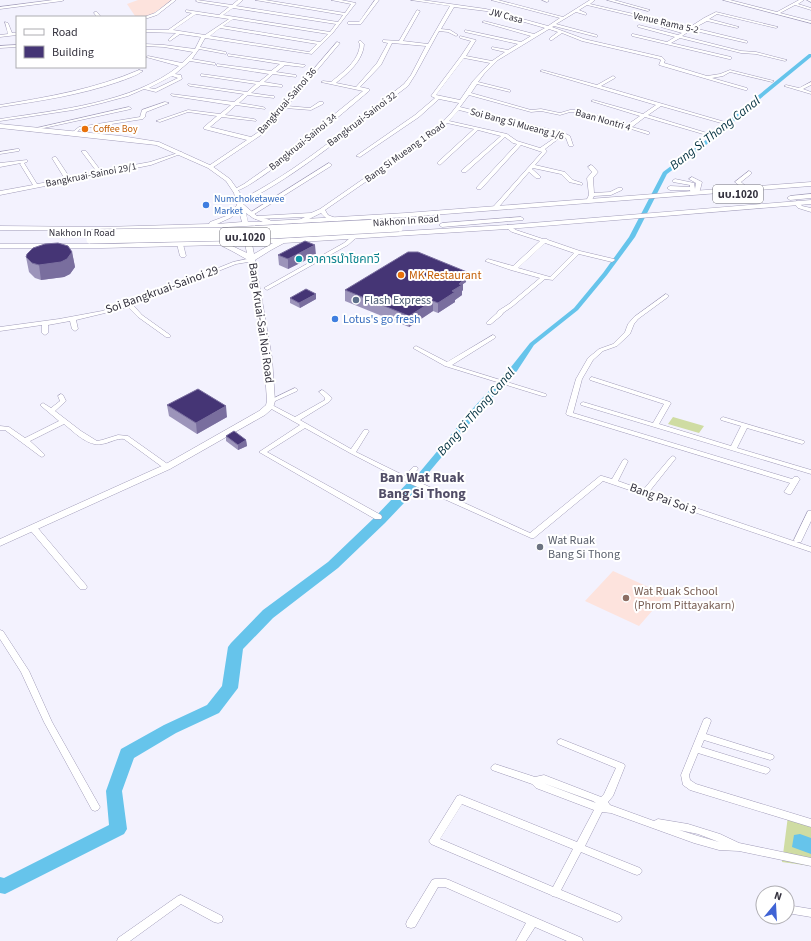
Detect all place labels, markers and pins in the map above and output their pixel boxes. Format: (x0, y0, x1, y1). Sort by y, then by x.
place label: Coffee Boy (93, 122, 138, 136)
marker: Coffee Boy (80, 124, 90, 134)
place label: Numchoketawee Market (214, 192, 285, 218)
marker: Numchoketawee Market (201, 200, 211, 210)
place label: อาคารนำโชคทวี (307, 251, 380, 268)
marker: อาคารนำโชคทวี (294, 254, 304, 264)
place label: MK Restaurant (409, 267, 481, 284)
marker: MK Restaurant (396, 270, 406, 280)
place label: Flash Express (364, 292, 431, 309)
marker: Flash Express (351, 295, 361, 305)
place label: Lotus's go fresh (343, 311, 421, 328)
marker: Lotus's go fresh (330, 314, 340, 324)
place label: Wat Ruak Bang Si Thong (548, 532, 620, 563)
marker: Wat Ruak Bang Si Thong (535, 542, 545, 552)
place label: Wat Ruak School (Phrom Pittayakarn) (634, 583, 735, 614)
marker: Wat Ruak School (Phrom Pittayakarn) (621, 593, 631, 603)

